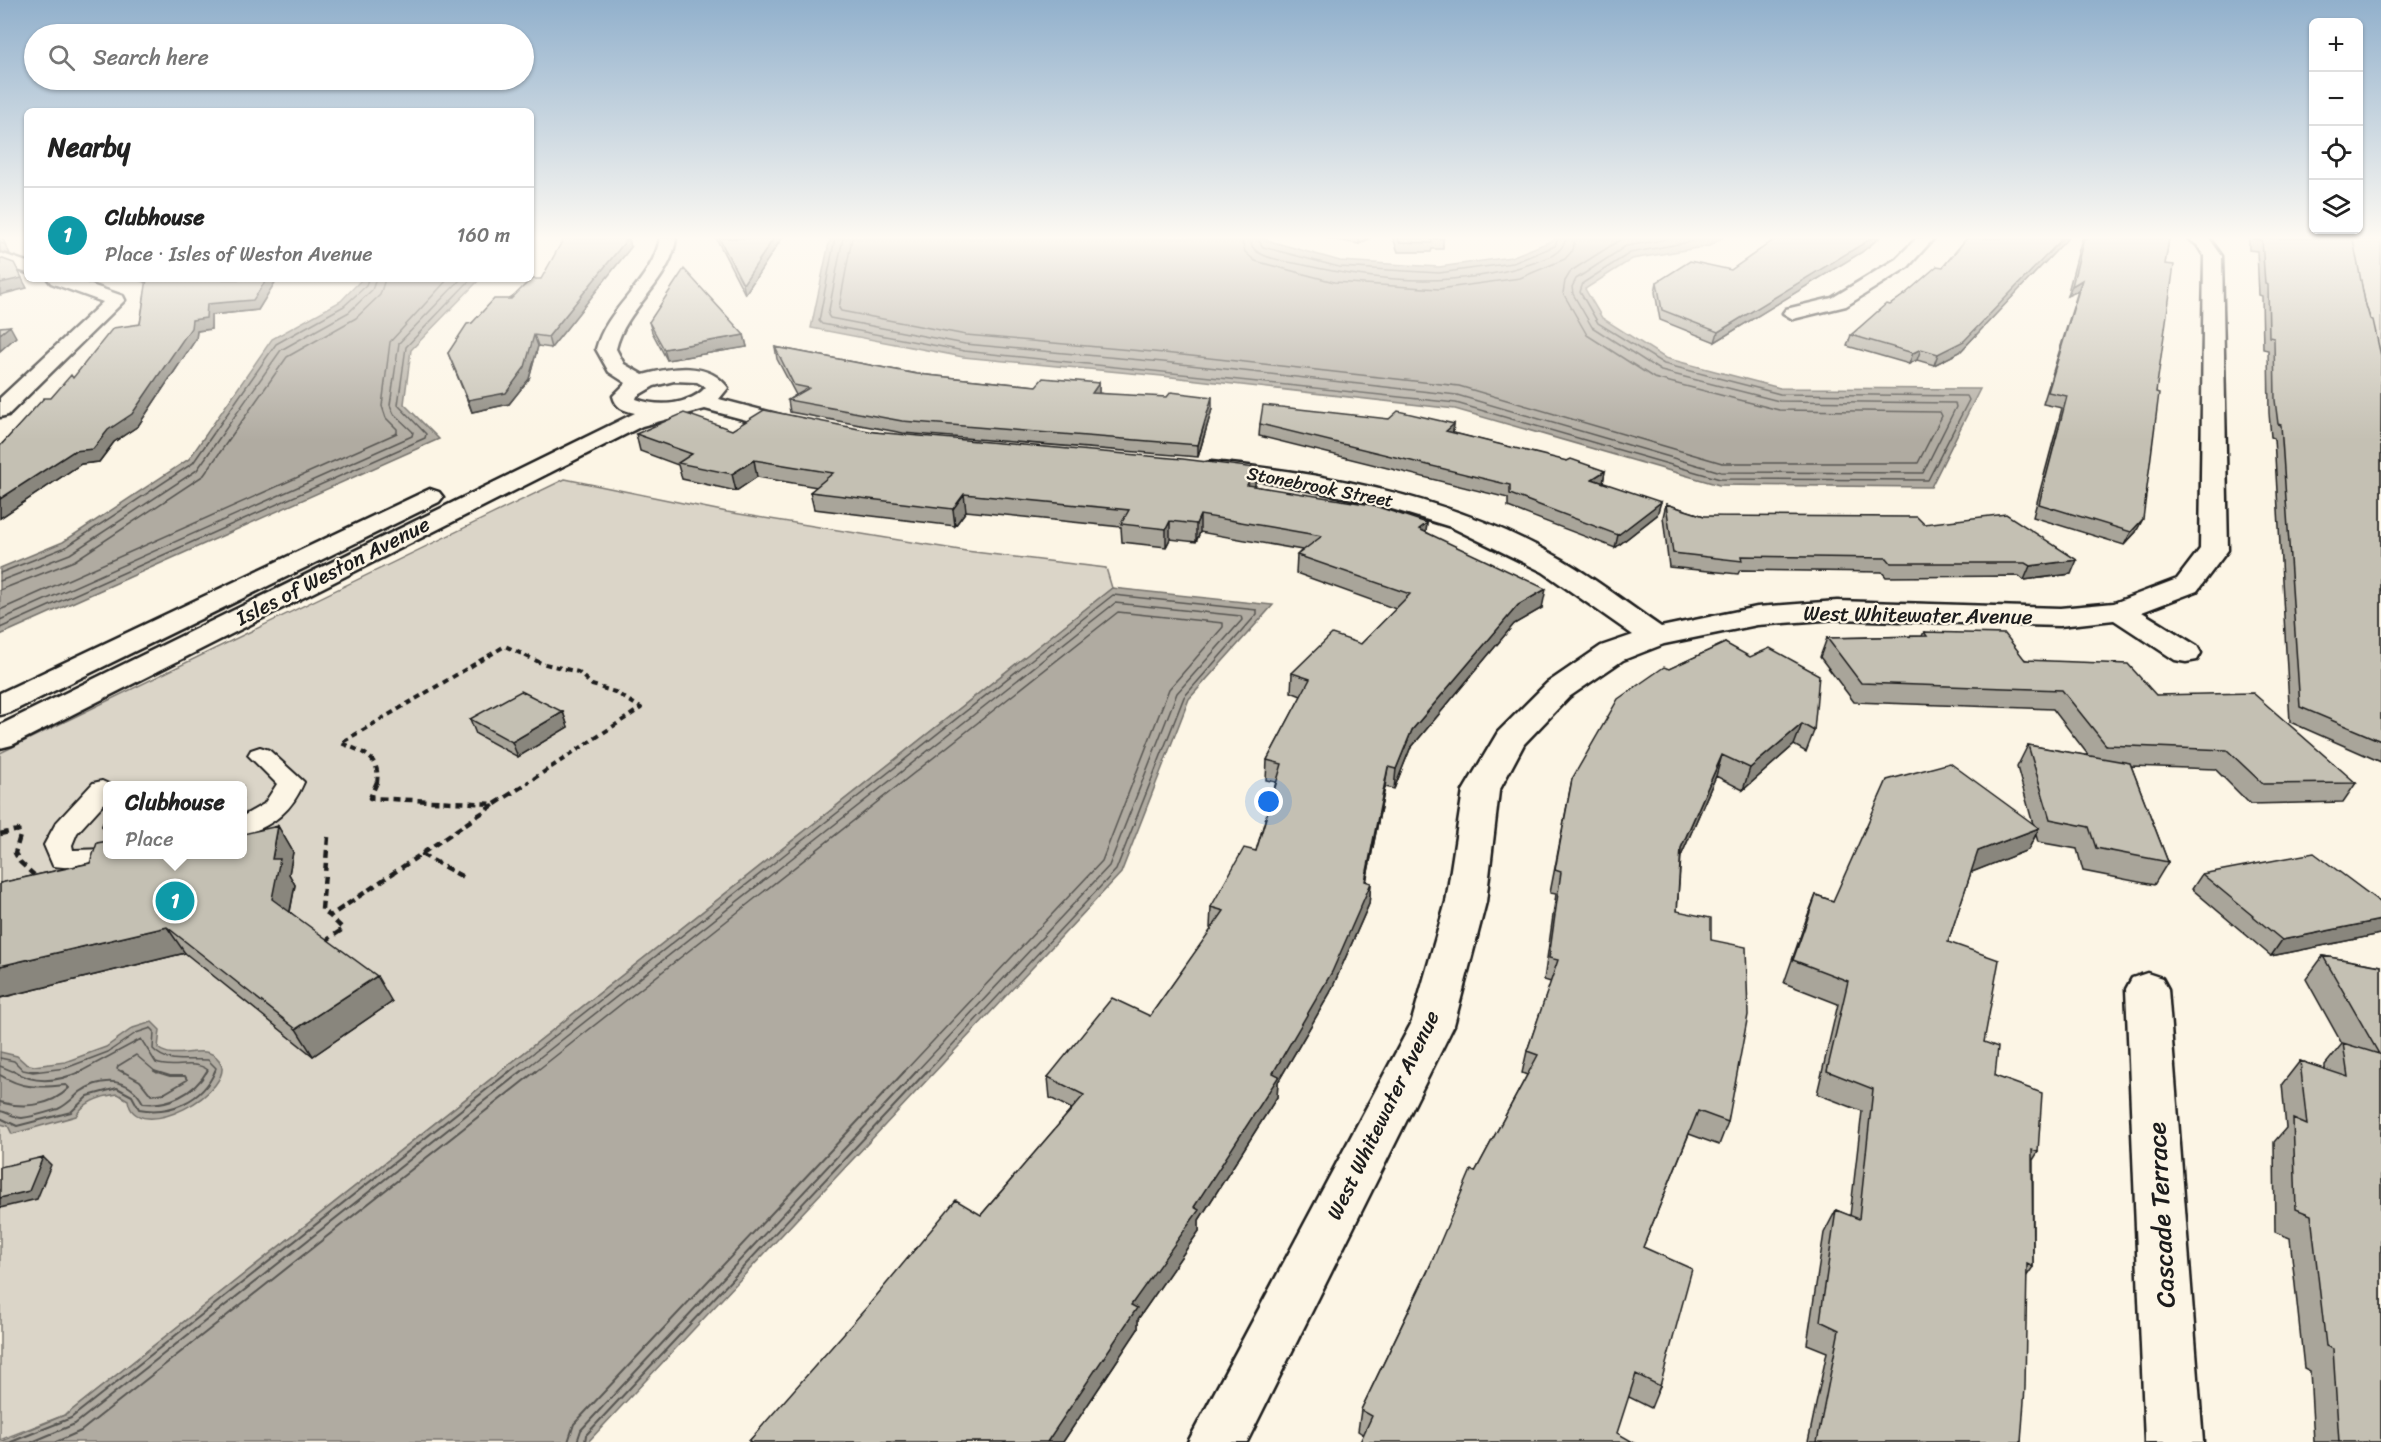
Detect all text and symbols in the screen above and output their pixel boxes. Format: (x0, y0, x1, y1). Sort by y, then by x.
map controls (2309, 18, 2363, 234)
button: + (2309, 18, 2363, 72)
search box (24, 24, 534, 90)
text: Search here (93, 38, 209, 77)
icon: search (45, 41, 78, 74)
button: − (2309, 72, 2363, 126)
text: Nearby (48, 124, 130, 170)
button: locate (2309, 126, 2363, 180)
button: layers (2309, 180, 2363, 234)
text: Clubhouse (105, 198, 204, 237)
text: 1 (63, 218, 72, 253)
text: 160 m (457, 218, 510, 253)
text: Place · Isles of Weston Avenue (105, 237, 373, 272)
street label: Stonebrook Street (1244, 457, 1396, 517)
street label: Isles of Weston Avenue (228, 505, 437, 637)
street label: West Whitewater Avenue (1803, 594, 2033, 636)
popup (103, 781, 247, 859)
text: Clubhouse (125, 783, 225, 822)
your location (1254, 787, 1283, 816)
text: Place (125, 822, 173, 857)
pin: 1 (156, 878, 195, 924)
street label: West Whitewater Avenue (1316, 1003, 1450, 1226)
street label: Cascade Terrace (2133, 1121, 2189, 1309)

